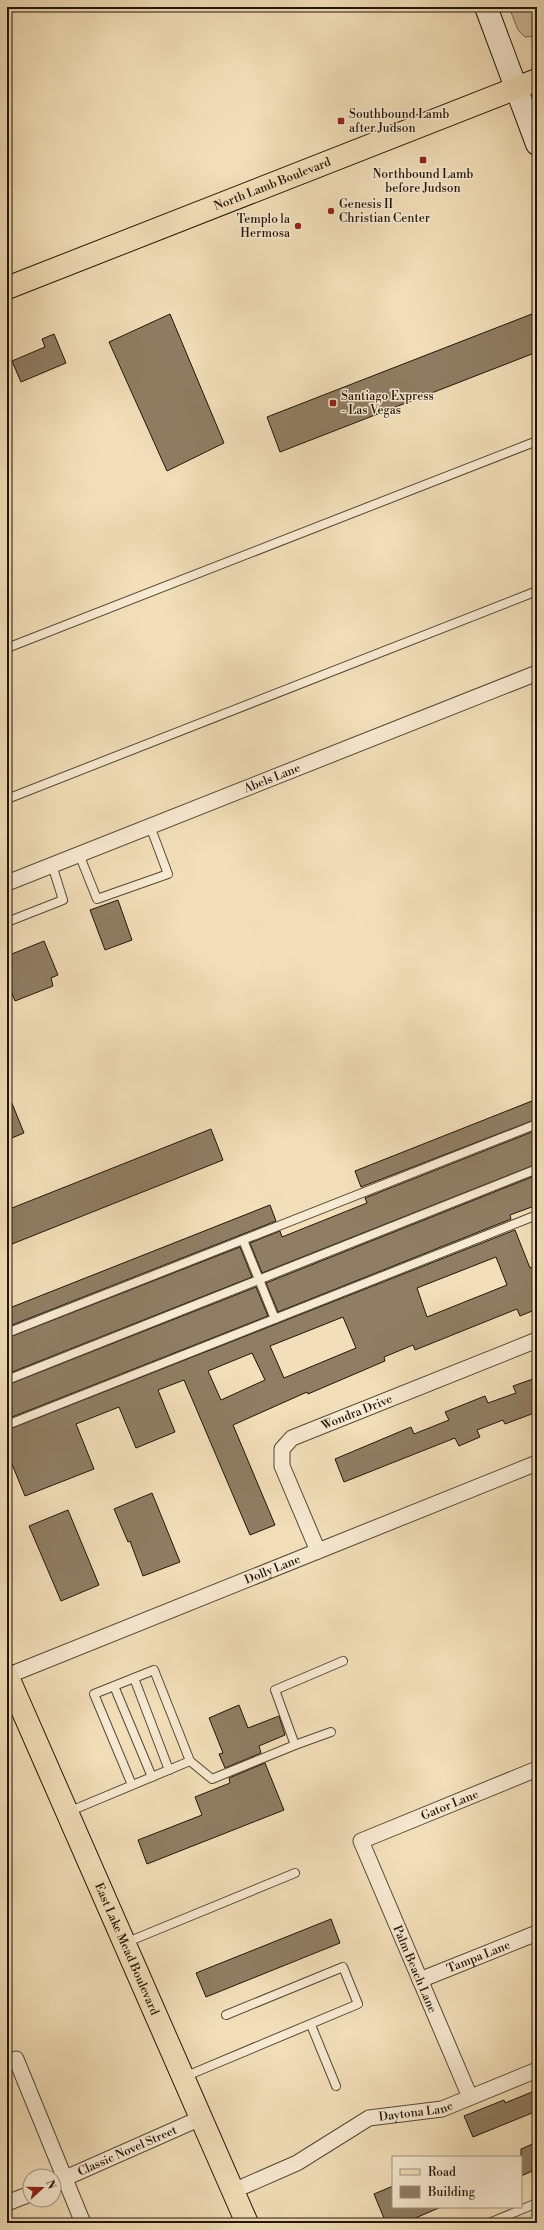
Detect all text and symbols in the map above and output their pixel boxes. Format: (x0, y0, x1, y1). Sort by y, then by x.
place label: Southbound Lamb after Judson (349, 107, 449, 136)
marker: Southbound Lamb after Judson (336, 116, 346, 126)
street label: North Lamb Boulevard (212, 155, 333, 214)
marker: Northbound Lamb before Judson (418, 155, 428, 165)
place label: Northbound Lamb before Judson (373, 167, 474, 196)
place label: Genesis II Christian Center (339, 197, 430, 226)
marker: Genesis II Christian Center (326, 206, 336, 216)
place label: Templo la Hermosa (237, 212, 291, 241)
marker: Templo la Hermosa (293, 221, 303, 231)
place label: Santiago Express - Las Vegas (341, 389, 434, 418)
marker: Santiago Express - Las Vegas (328, 398, 338, 408)
street label: Abels Lane (241, 761, 303, 797)
street label: Wondra Drive (318, 1392, 395, 1434)
street label: Dolly Lane (242, 1552, 303, 1588)
street label: Gator Lane (419, 1787, 481, 1824)
street label: East Lake Mead Boulevard (91, 1881, 162, 2018)
street label: Palm Beach Lane (389, 1923, 440, 2015)
street label: Tampa Lane (445, 1938, 513, 1976)
street label: Daytona Lane (378, 2098, 455, 2125)
street label: Classic Novel Street (76, 2122, 180, 2180)
legend (392, 2156, 522, 2208)
text: Road (428, 2165, 456, 2180)
north arrow (22, 2168, 62, 2208)
text: N (42, 2178, 59, 2192)
text: Building (427, 2185, 476, 2200)

